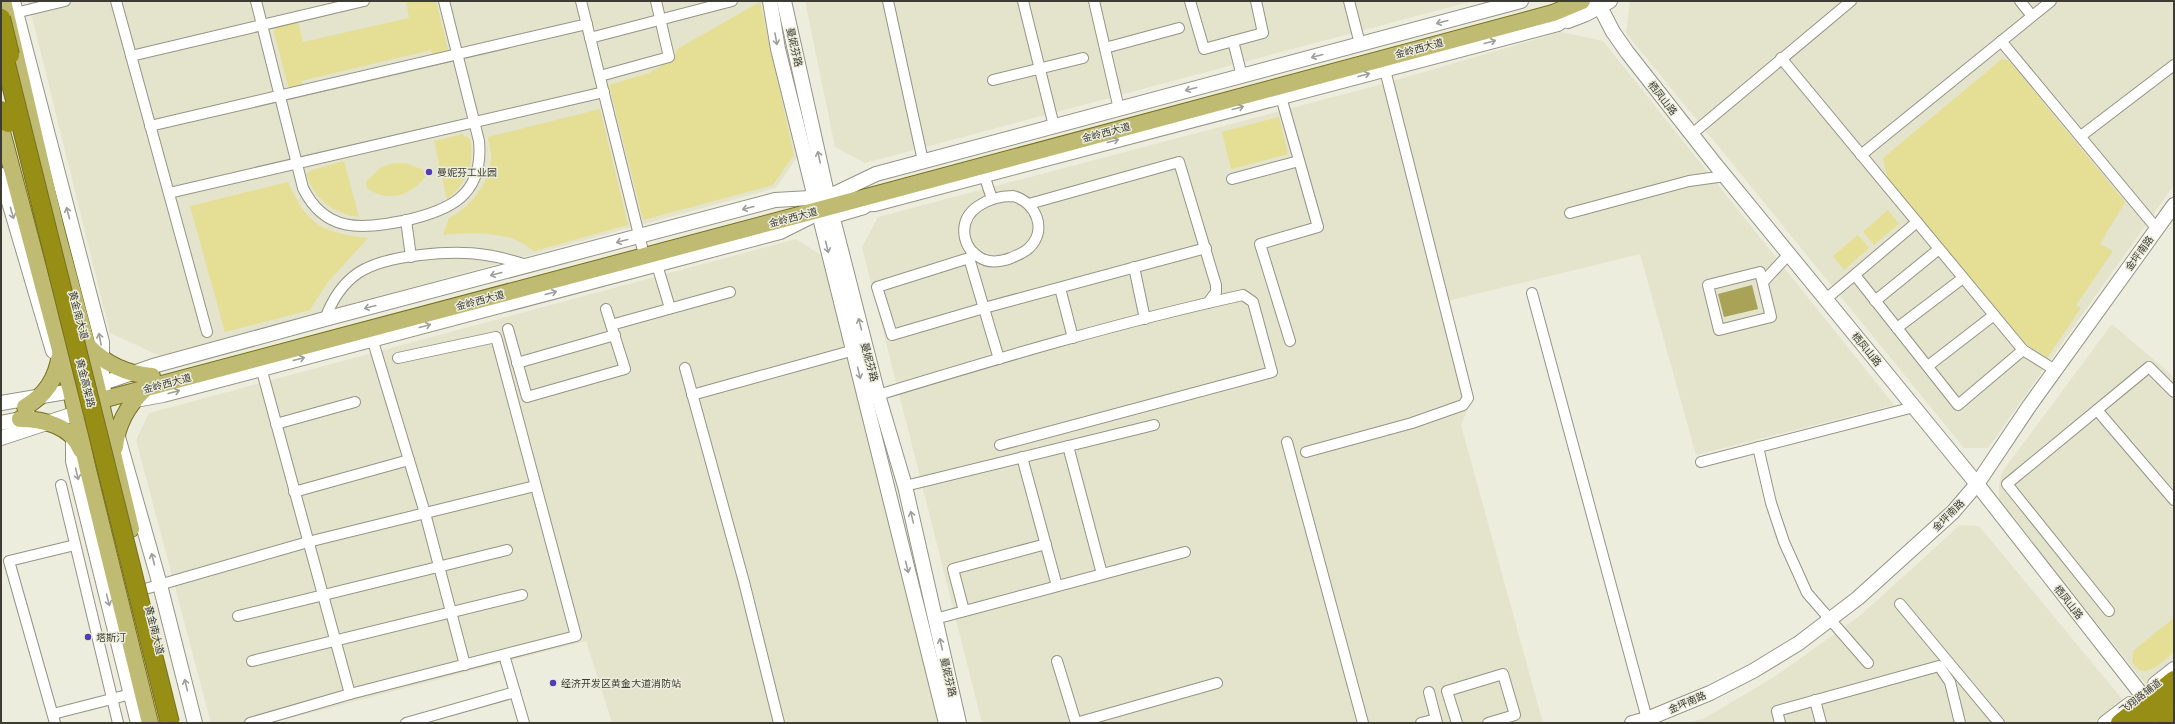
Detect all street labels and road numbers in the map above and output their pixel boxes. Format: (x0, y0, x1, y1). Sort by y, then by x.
street label: 曼妮芬路 (785, 26, 805, 68)
street label: 金岭西大道 (1393, 36, 1445, 60)
street label: 栖凤山路 (1646, 79, 1680, 117)
street label: 金岭西大道 (1080, 120, 1132, 144)
street label: 金岭西大道 (767, 205, 819, 229)
street label: 金坪南路 (2122, 233, 2156, 273)
street label: 金岭西大道 (454, 288, 506, 312)
street label: 黄金南大道 (67, 289, 91, 341)
street label: 栖凤山路 (1850, 330, 1884, 368)
street label: 曼妮芬路 (859, 341, 881, 383)
street label: 黄金高架路 (74, 357, 98, 409)
street label: 金岭西大道 (141, 371, 193, 395)
street label: 金坪南路 (1930, 497, 1966, 533)
street label: 栖凤山路 (2052, 583, 2086, 621)
street label: 黄金南大道 (143, 604, 167, 656)
street label: 曼妮芬路 (939, 656, 959, 698)
street label: 飞翔路辅道 (2117, 676, 2163, 716)
street label: 金坪南路 (1666, 689, 1708, 715)

